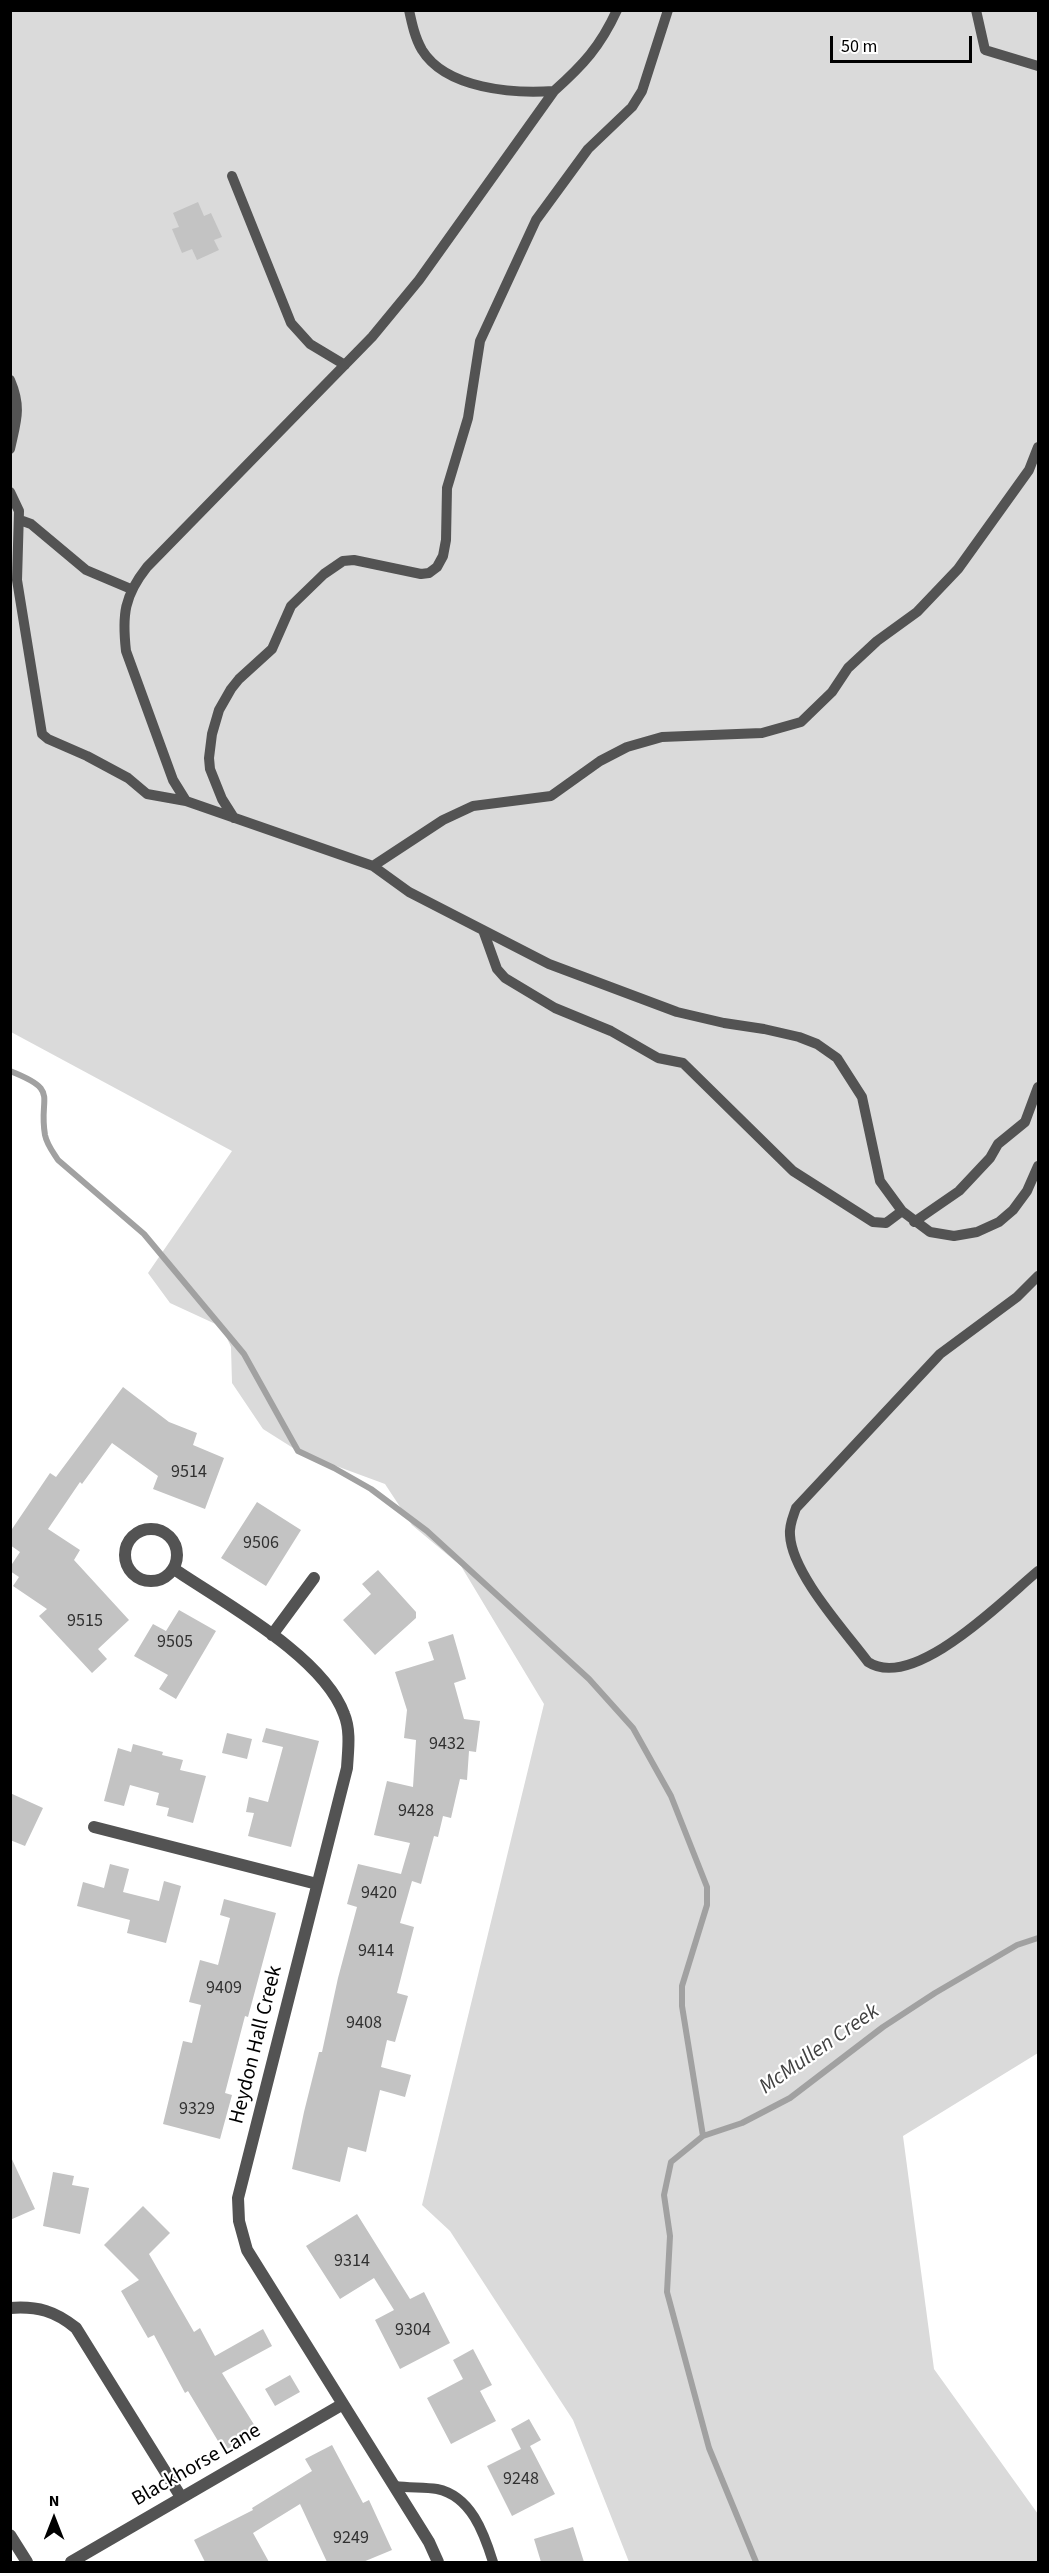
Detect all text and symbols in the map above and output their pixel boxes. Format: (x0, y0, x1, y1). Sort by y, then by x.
scale bar (833, 24, 976, 62)
text: 50 m (841, 34, 877, 59)
house number: 9514 (171, 1462, 207, 1484)
house number: 9506 (243, 1533, 279, 1555)
house number: 9515 (67, 1611, 103, 1633)
house number: 9505 (157, 1632, 193, 1654)
house number: 9432 (429, 1734, 465, 1756)
house number: 9428 (398, 1801, 434, 1823)
house number: 9420 (361, 1883, 397, 1905)
house number: 9414 (358, 1941, 394, 1963)
street label: Heydon Hall Creek (225, 1963, 289, 2127)
house number: 9409 (206, 1978, 242, 2000)
water label: McMullen Creek (755, 1999, 885, 2101)
house number: 9408 (346, 2013, 382, 2035)
house number: 9329 (179, 2099, 215, 2121)
house number: 9314 (334, 2251, 370, 2273)
house number: 9304 (395, 2320, 431, 2342)
street label: Blackhorse Lane (128, 2419, 266, 2513)
house number: 9248 (503, 2469, 539, 2491)
north arrow (24, 2489, 84, 2549)
text: N (49, 2490, 59, 2512)
house number: 9249 (333, 2528, 369, 2550)

